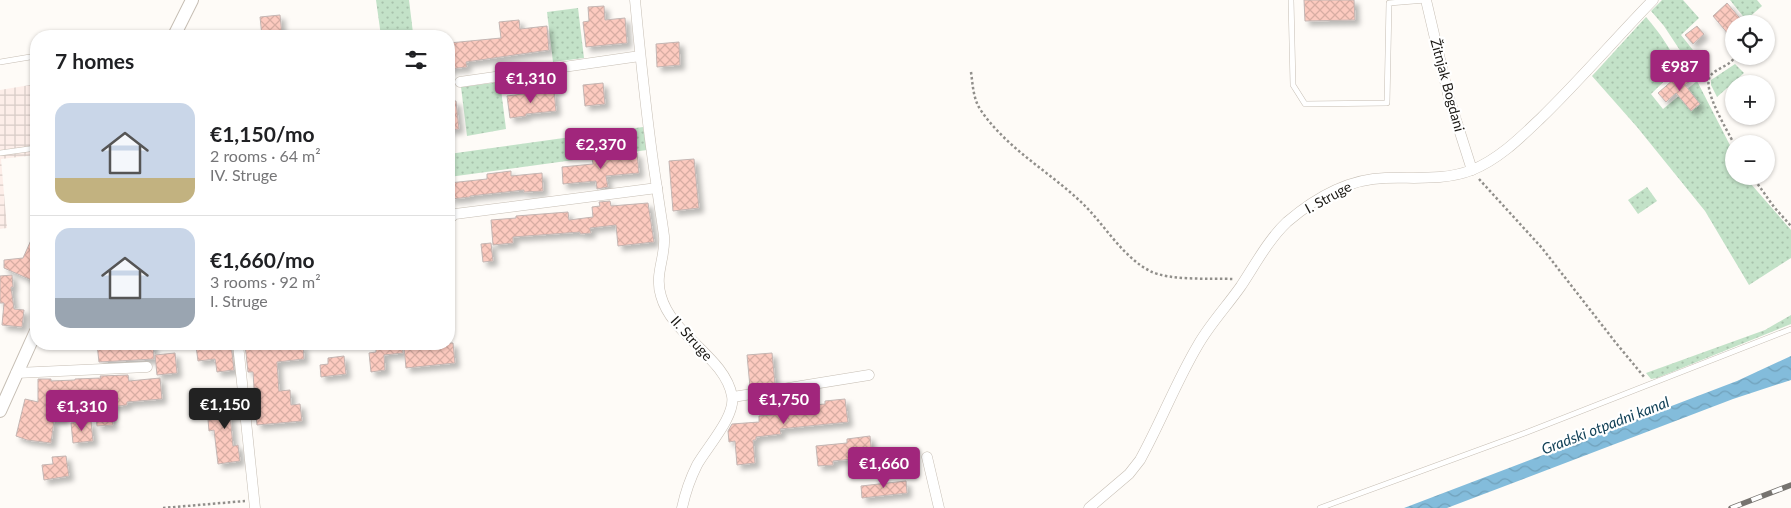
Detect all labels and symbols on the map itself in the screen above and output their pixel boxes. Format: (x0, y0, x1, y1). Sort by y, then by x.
street label: Žitnjak Bogdani (1427, 37, 1469, 133)
pin: €987 (1650, 49, 1710, 92)
pin: €1,310 (490, 62, 572, 104)
pin: €2,370 (560, 128, 642, 170)
street label: I. Struge (1302, 177, 1354, 217)
street label: II. Struge (667, 312, 717, 364)
pin: €1,750 (743, 382, 825, 425)
pin: €1,150 (184, 388, 266, 430)
pin: €1,310 (41, 390, 123, 432)
water label: Gradski otpadni kanal (1539, 392, 1672, 458)
pin: €1,660 (843, 446, 925, 489)

